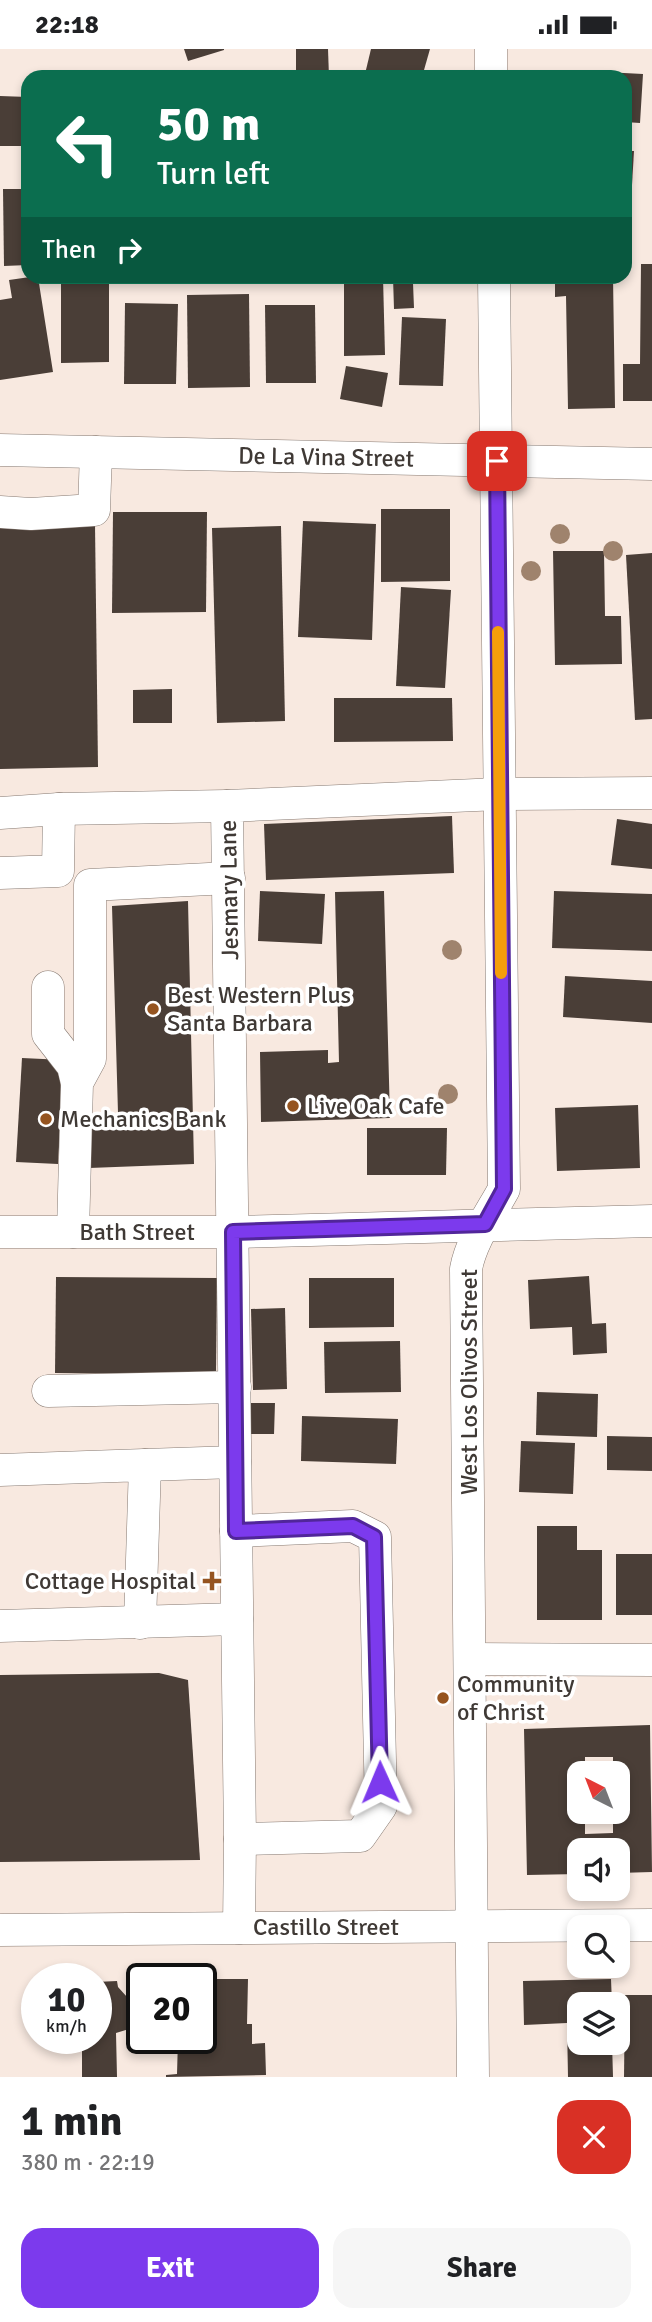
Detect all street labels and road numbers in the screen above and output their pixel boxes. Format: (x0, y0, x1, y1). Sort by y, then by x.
street label: De La Vina Street (238, 440, 414, 474)
street label: Jesmary Lane (213, 820, 245, 960)
street label: Bath Street (79, 1217, 195, 1247)
street label: West Los Olivos Street (454, 1269, 484, 1495)
street label: Castillo Street (253, 1912, 399, 1942)

